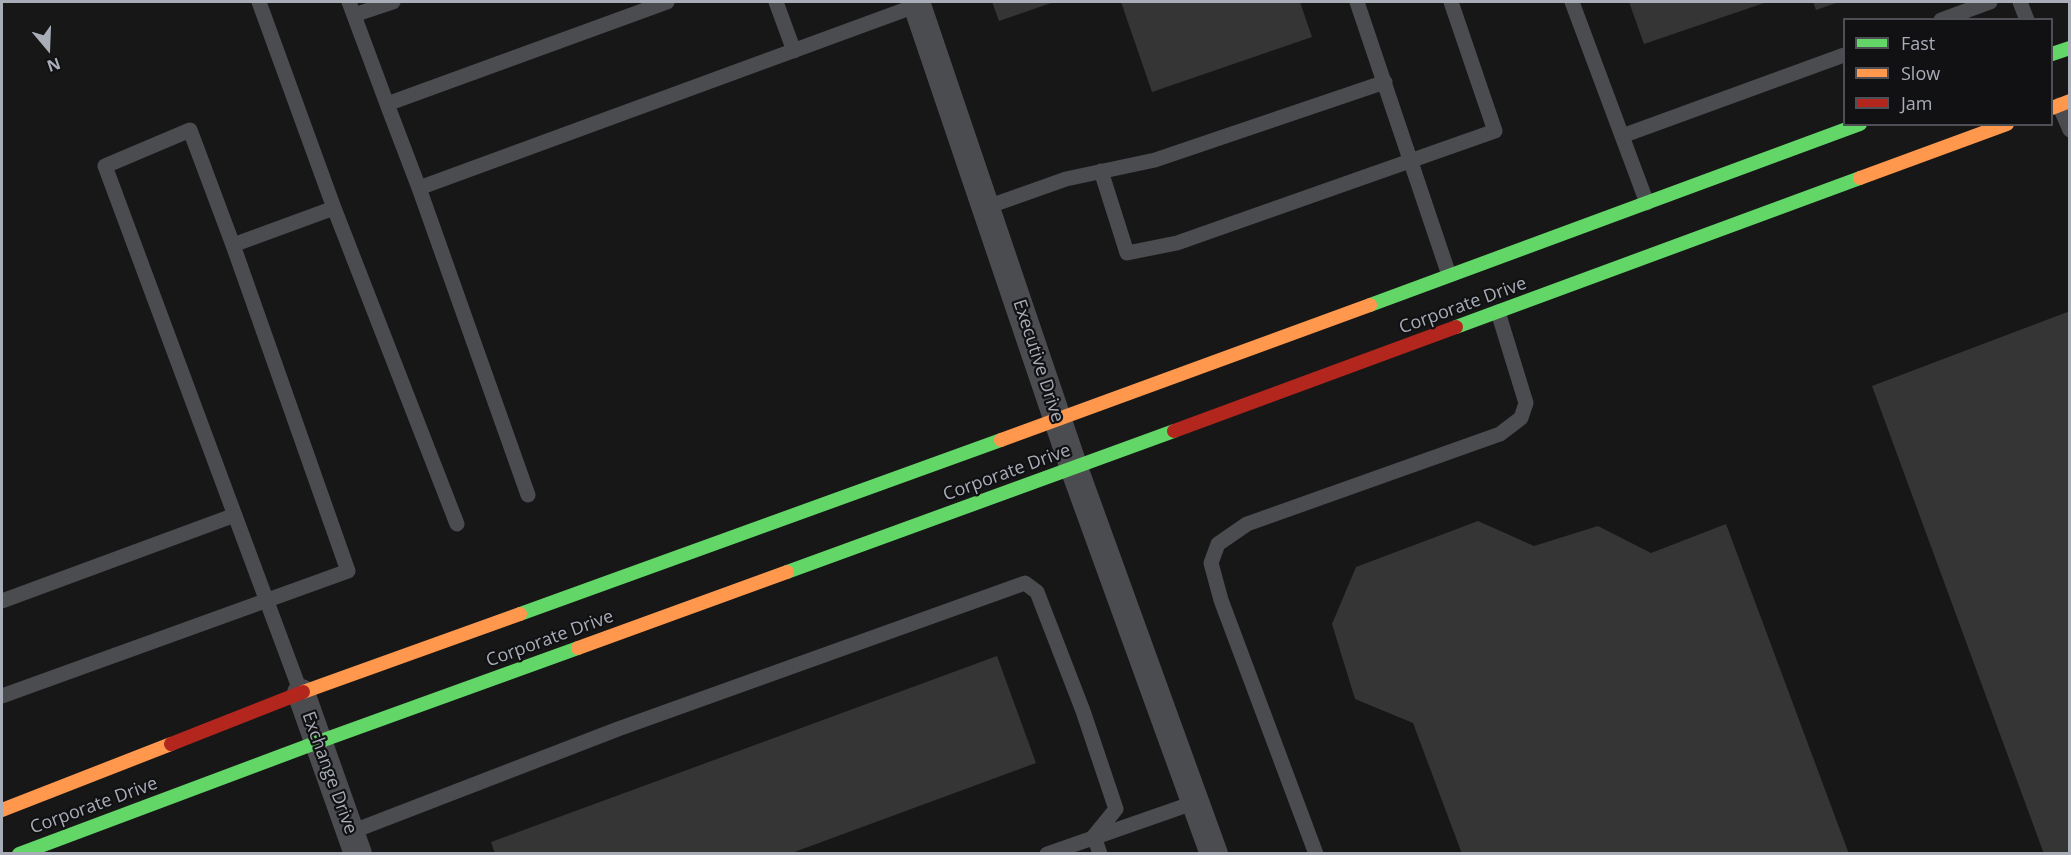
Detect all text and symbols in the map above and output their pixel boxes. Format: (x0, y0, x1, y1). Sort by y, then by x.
north arrow (18, 18, 78, 78)
legend (1843, 18, 2053, 126)
text: Fast (1901, 31, 1935, 55)
text: N (44, 52, 64, 78)
text: Slow (1901, 61, 1940, 85)
text: Jam (1901, 91, 1933, 115)
street label: Corporate Drive (1396, 273, 1530, 339)
street label: Executive Drive (1008, 297, 1068, 425)
street label: Corporate Drive (940, 440, 1074, 506)
street label: Corporate Drive (483, 606, 617, 672)
street label: Exchange Drive (297, 709, 361, 837)
street label: Corporate Drive (27, 773, 161, 839)

